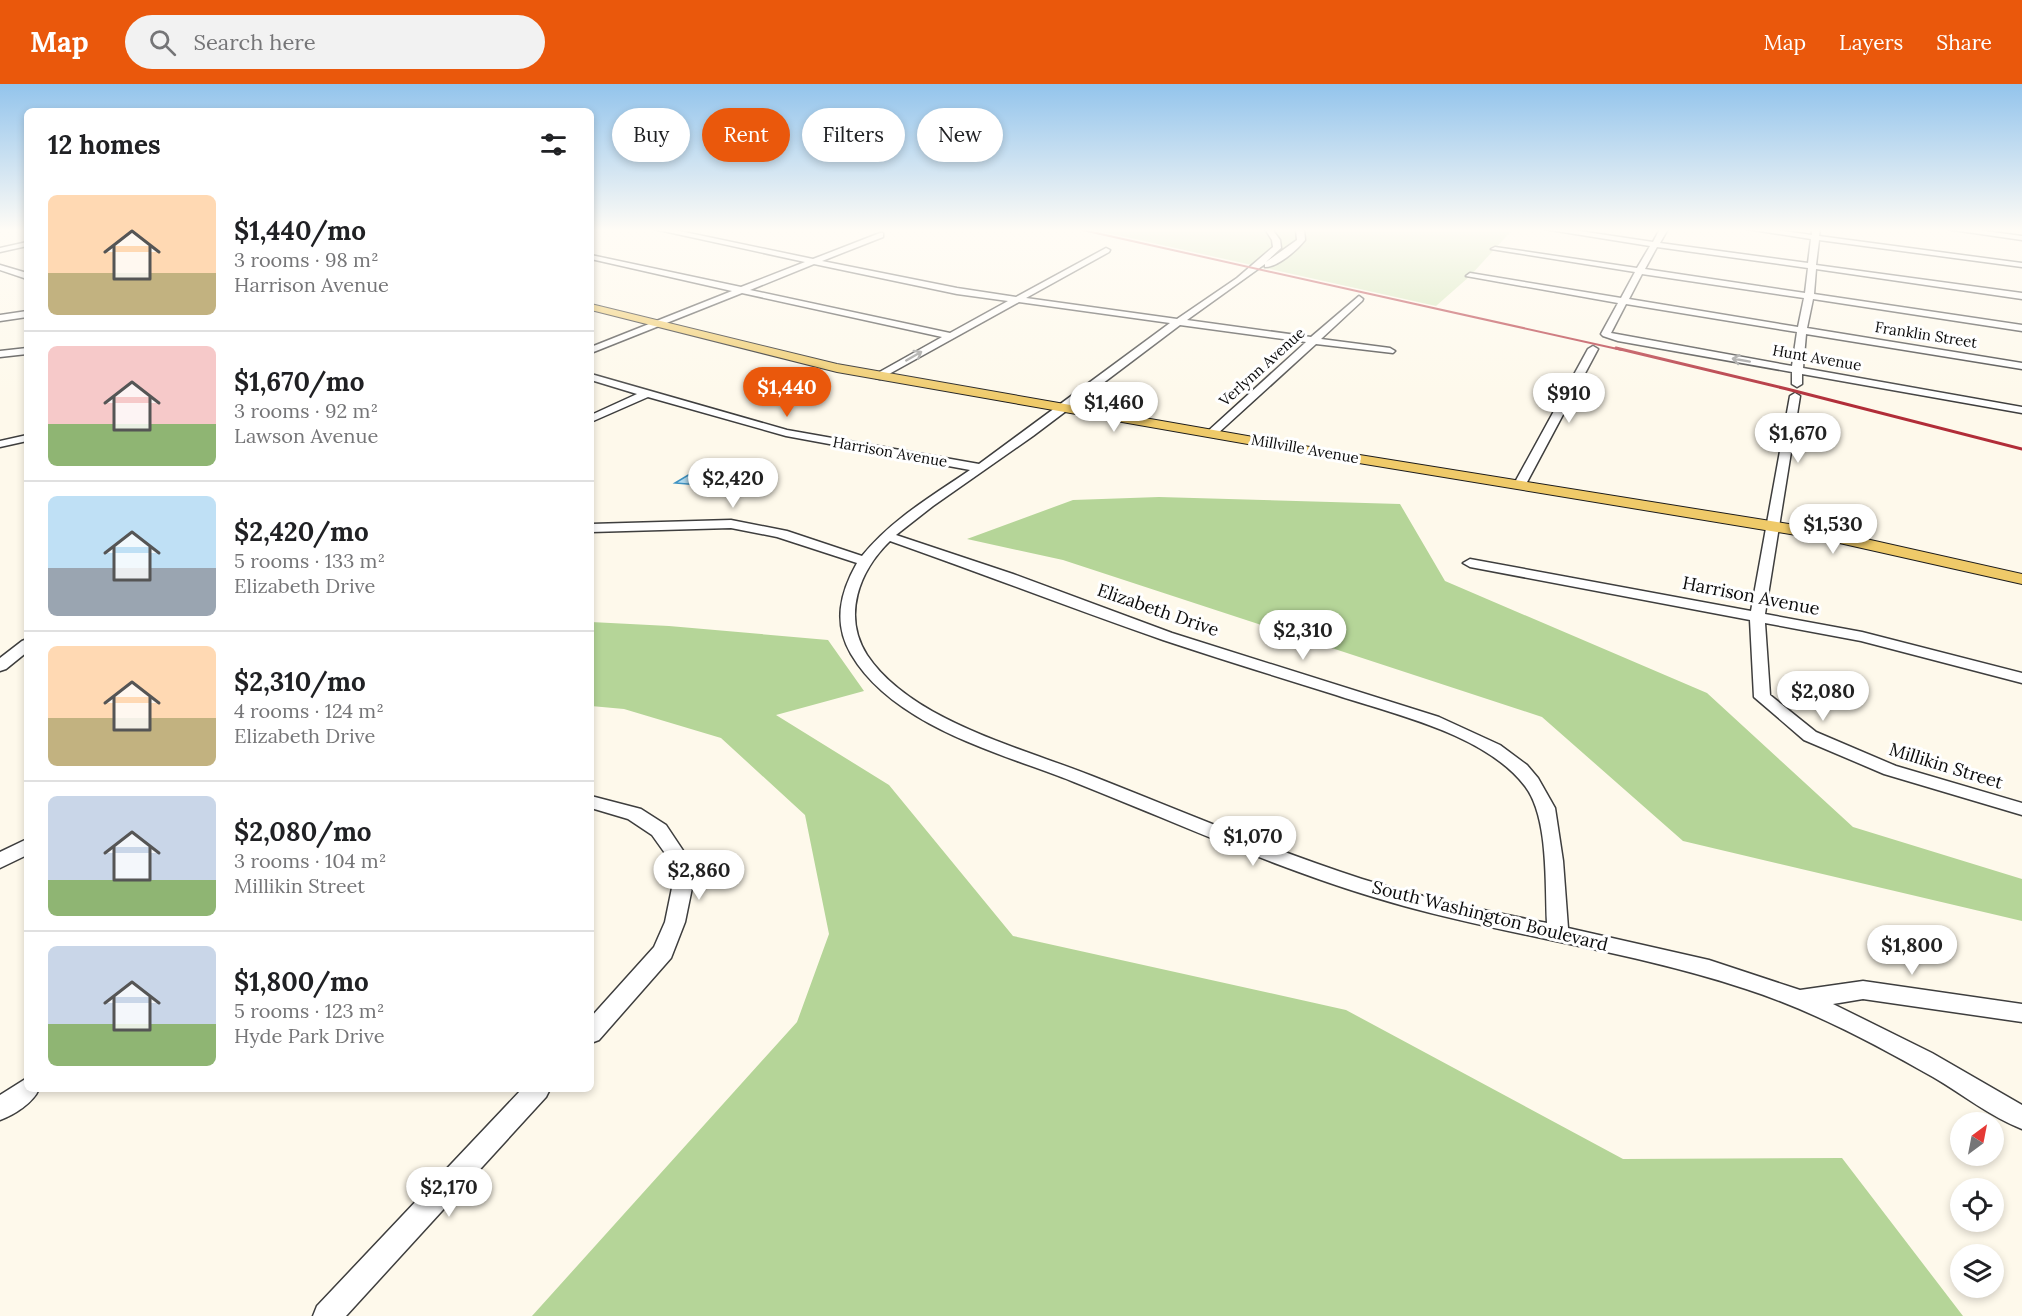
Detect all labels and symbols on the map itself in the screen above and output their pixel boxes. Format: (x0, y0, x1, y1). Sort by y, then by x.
street label: Franklin Street (1874, 317, 1979, 352)
street label: Verlynn Avenue (1214, 323, 1308, 411)
street label: Hunt Avenue (1771, 340, 1863, 375)
one-way arrow (905, 350, 922, 362)
one-way arrow (1732, 354, 1752, 365)
pin: $1,440 (738, 367, 836, 418)
pin: $910 (1533, 373, 1605, 424)
pin: $1,460 (1065, 382, 1163, 433)
pin: $1,670 (1749, 413, 1847, 464)
street label: Millville Avenue (1250, 430, 1360, 467)
street label: Harrison Avenue (831, 432, 949, 471)
pin: $2,420 (684, 458, 782, 509)
pin: $1,530 (1784, 504, 1882, 555)
street label: Harrison Avenue (1680, 571, 1822, 620)
street label: Elizabeth Drive (1094, 578, 1222, 641)
pin: $2,310 (1254, 610, 1352, 661)
pin: $2,080 (1774, 671, 1872, 722)
street label: Millikin Street (1886, 737, 2006, 794)
pin: $1,070 (1204, 816, 1302, 867)
pin: $2,860 (650, 850, 748, 901)
street label: South Washington Boulevard (1370, 875, 1611, 956)
pin: $1,800 (1863, 925, 1961, 976)
north arrow (1950, 1112, 2004, 1166)
pin: $2,170 (400, 1167, 498, 1218)

